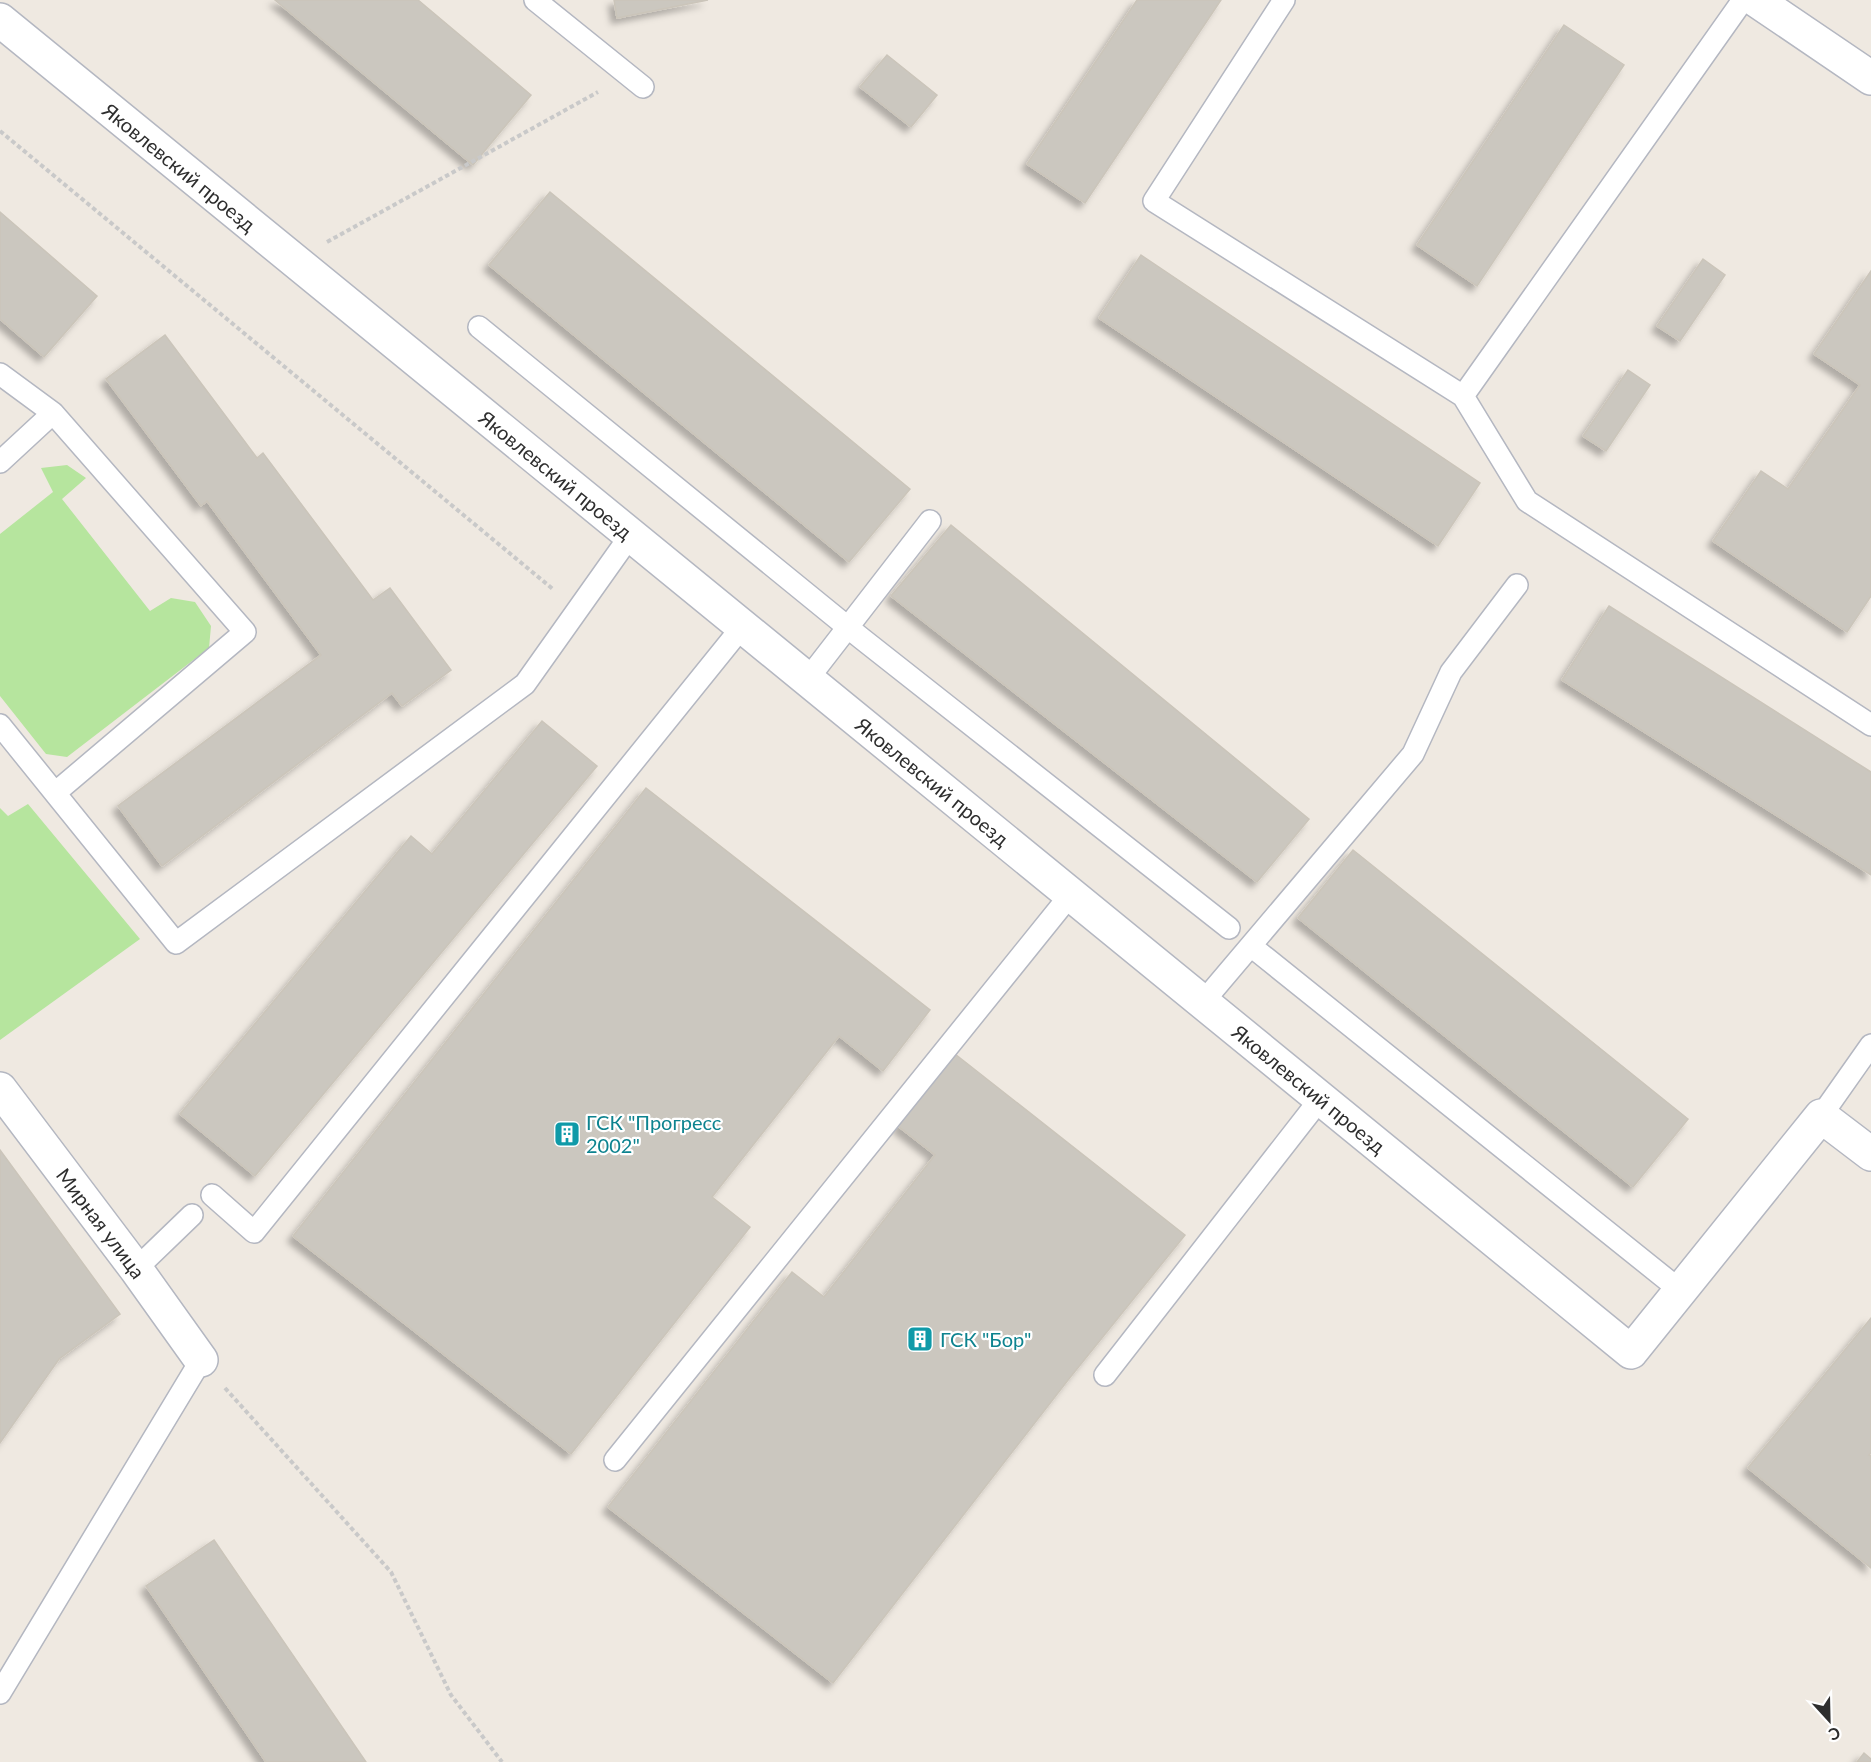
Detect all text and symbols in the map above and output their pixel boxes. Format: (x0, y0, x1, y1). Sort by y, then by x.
street label: Яковлевский проезд (98, 97, 261, 237)
street label: Яковлевский проезд (474, 404, 637, 544)
street label: Яковлевский проезд (850, 711, 1014, 851)
street label: Яковлевский проезд (1227, 1019, 1390, 1158)
place label: ГСК "Прогресс 2002" (586, 1110, 722, 1157)
building icon: ГСК "Прогресс 2002" (552, 1119, 582, 1149)
street label: Мирная улица (52, 1163, 151, 1283)
building icon: ГСК "Бор" (905, 1324, 935, 1354)
place label: ГСК "Бор" (940, 1327, 1031, 1351)
north arrow (1799, 1690, 1859, 1750)
text: С (1826, 1724, 1843, 1745)

